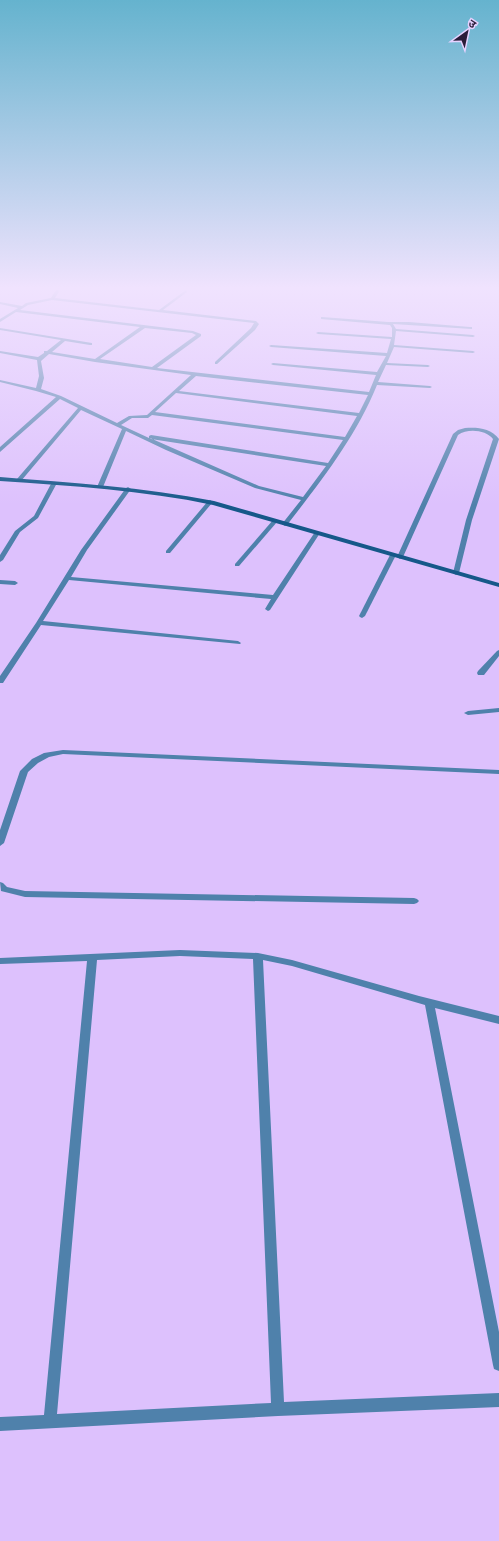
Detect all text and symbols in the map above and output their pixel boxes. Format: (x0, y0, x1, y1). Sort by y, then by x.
north arrow (447, 12, 487, 52)
text: उ (466, 15, 480, 32)

